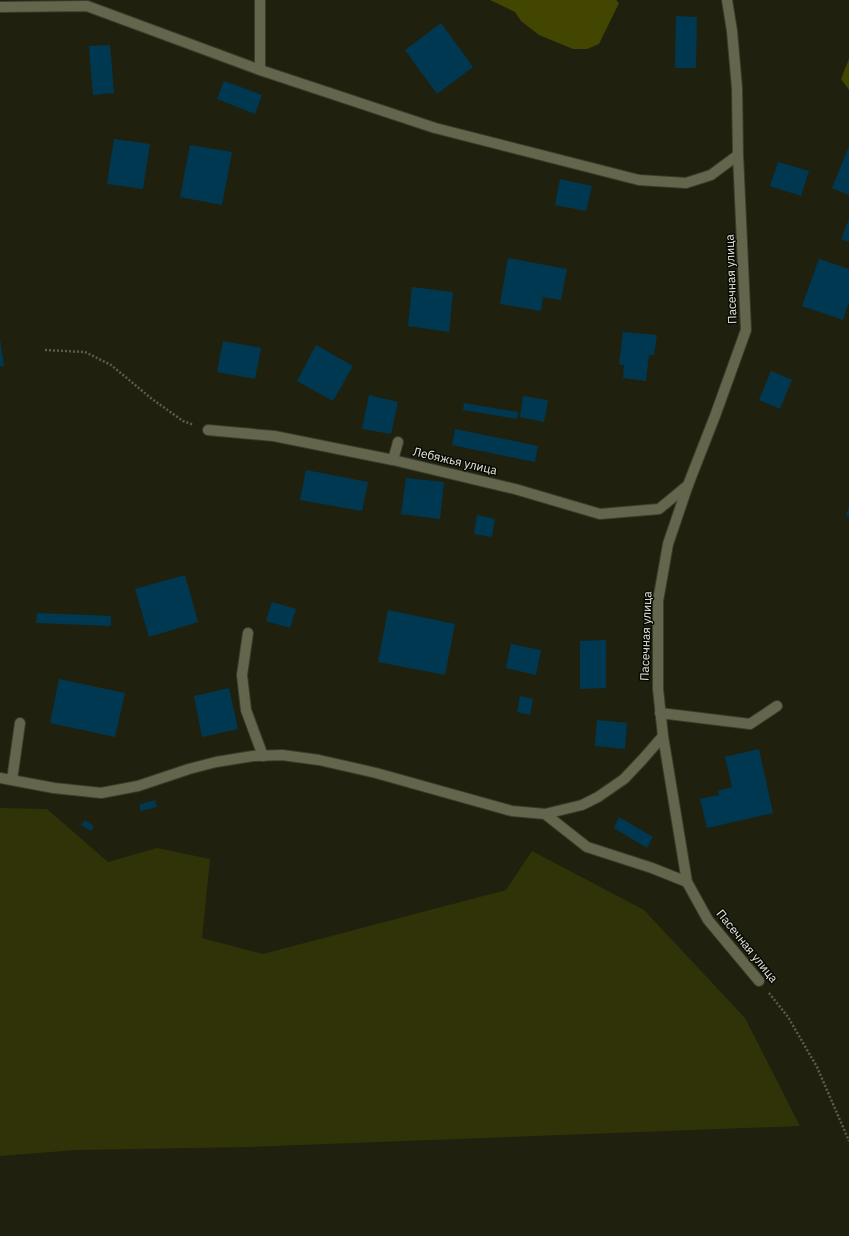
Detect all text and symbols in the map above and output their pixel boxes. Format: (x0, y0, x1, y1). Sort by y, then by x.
street label: Пасечная улица (721, 233, 740, 324)
street label: Лебяжья улица (412, 444, 499, 478)
street label: Пасечная улица (636, 590, 655, 681)
street label: Пасечная улица (713, 906, 782, 986)

